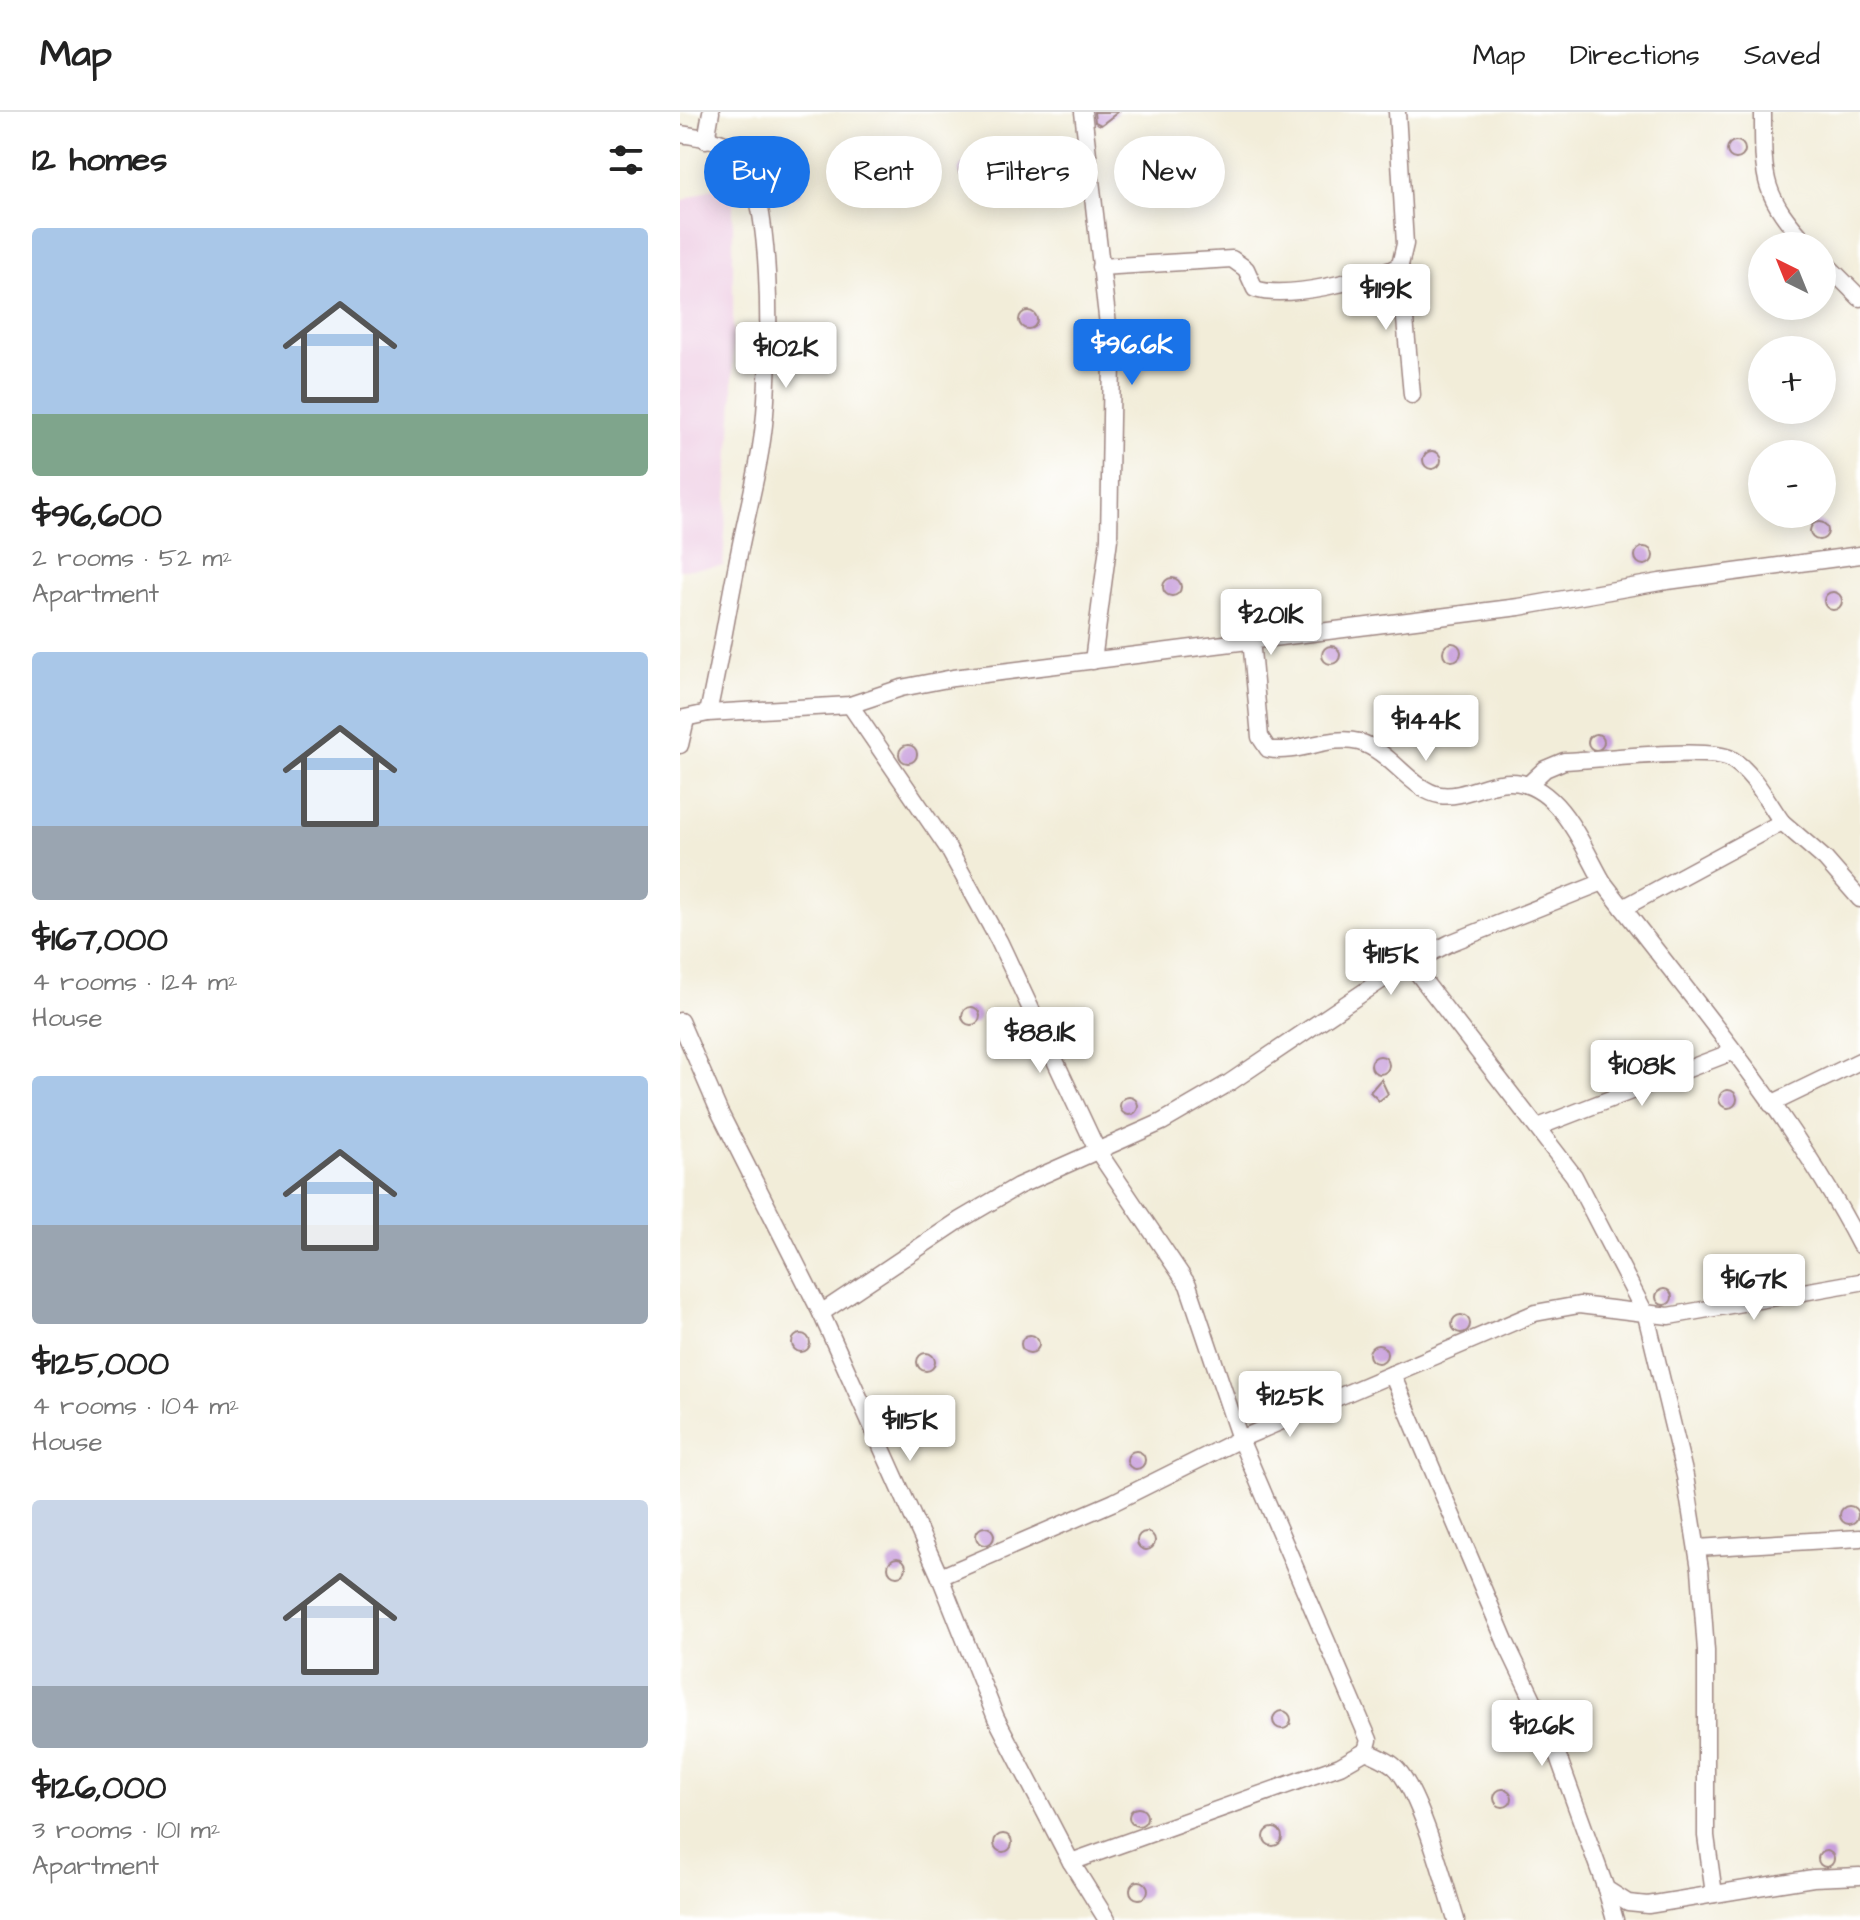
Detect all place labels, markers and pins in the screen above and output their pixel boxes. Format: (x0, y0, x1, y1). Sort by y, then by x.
pin: $119K (1330, 264, 1442, 332)
pin: $96.6K (1067, 319, 1197, 387)
pin: $102K (730, 322, 842, 390)
pin: $201K (1215, 589, 1327, 657)
pin: $144K (1370, 695, 1482, 763)
pin: $115K (1335, 929, 1447, 997)
pin: $88.1K (975, 1007, 1105, 1075)
pin: $108K (1586, 1040, 1698, 1108)
pin: $167K (1698, 1254, 1810, 1322)
pin: $125K (1234, 1371, 1346, 1439)
pin: $115K (854, 1395, 966, 1463)
pin: $126K (1486, 1700, 1598, 1768)

